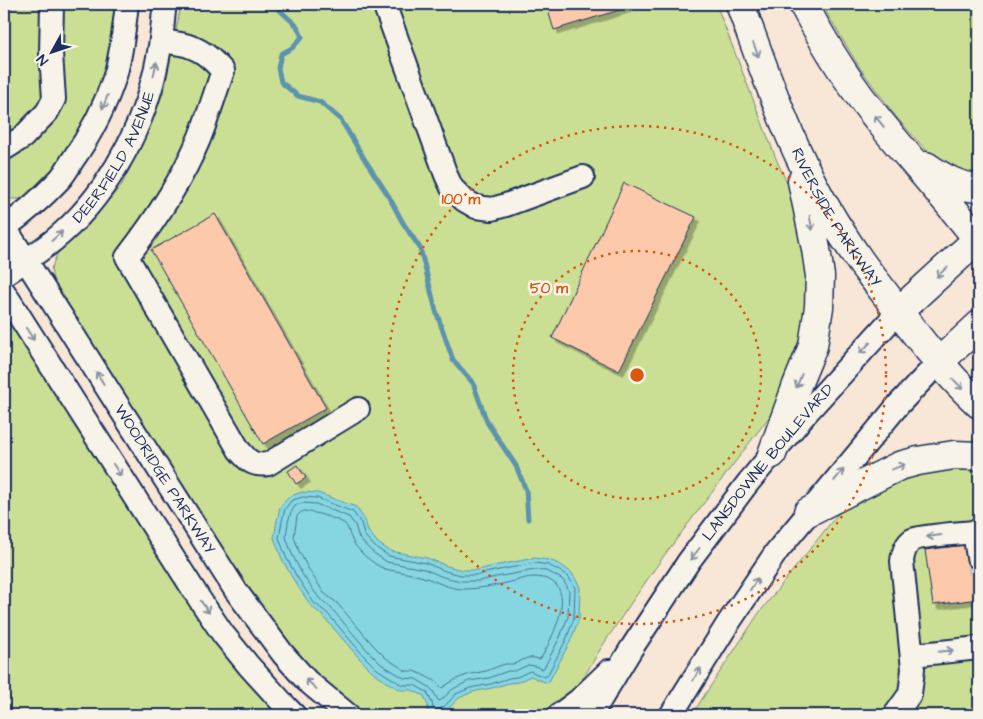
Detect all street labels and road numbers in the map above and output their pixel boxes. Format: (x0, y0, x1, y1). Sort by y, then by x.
street label: DEERFIELD AVENUE (67, 88, 160, 228)
street label: RIVERSIDE PARKWAY (786, 144, 887, 292)
street label: LANSDOWNE BOULEVARD (697, 379, 839, 545)
street label: WOODRIDGE PARKWAY (109, 400, 221, 559)

